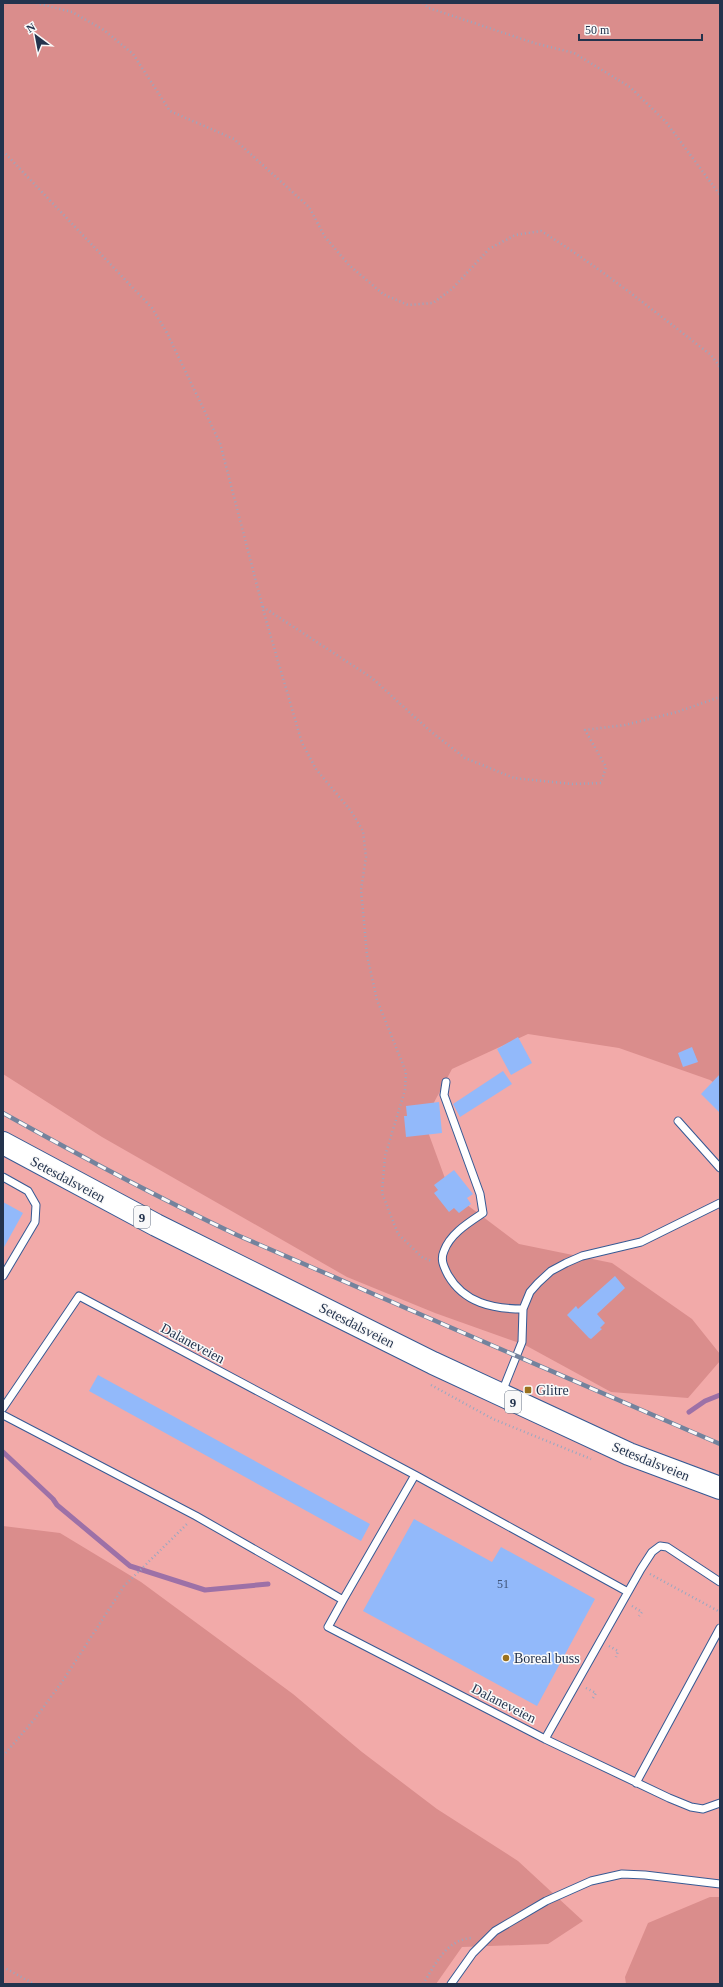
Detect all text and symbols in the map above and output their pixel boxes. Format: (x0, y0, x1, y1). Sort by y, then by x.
north arrow (16, 16, 56, 56)
scale bar (579, 16, 702, 42)
text: N (24, 20, 37, 35)
text: 50 m (585, 23, 610, 37)
street label: Setesdalsveien (28, 1153, 108, 1205)
road number: 9 (134, 1206, 150, 1228)
street label: Setesdalsveien (317, 1300, 397, 1351)
street label: Dalaneveien (158, 1320, 227, 1366)
place label: Glitre (536, 1383, 569, 1398)
marker: Glitre (523, 1385, 533, 1395)
road number: 9 (505, 1391, 521, 1413)
street label: Setesdalsveien (610, 1439, 692, 1484)
house number: 51 (497, 1577, 509, 1591)
place label: Boreal buss (514, 1651, 580, 1666)
marker: Boreal buss (501, 1653, 511, 1663)
street label: Dalaneveien (469, 1681, 538, 1726)

